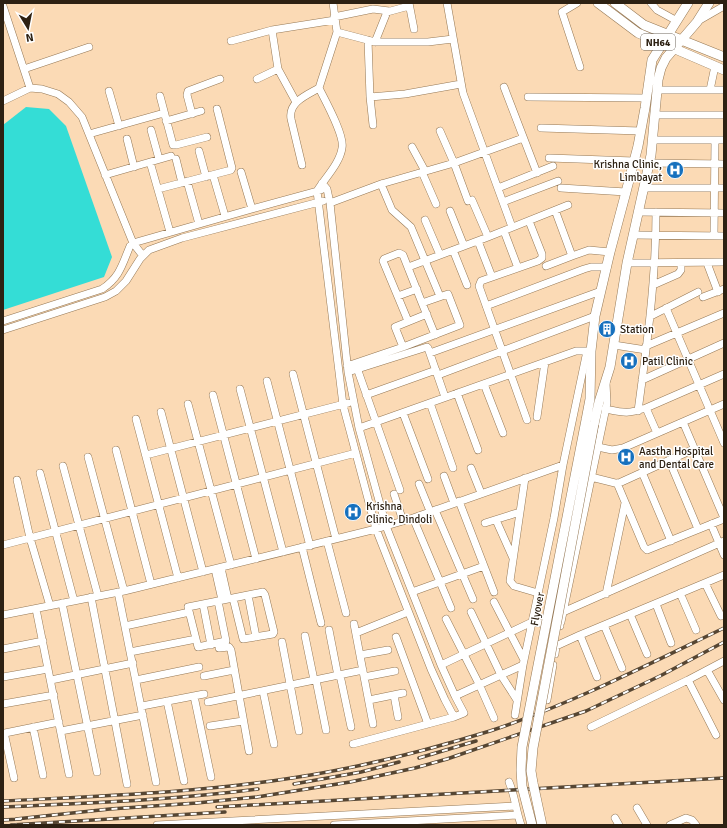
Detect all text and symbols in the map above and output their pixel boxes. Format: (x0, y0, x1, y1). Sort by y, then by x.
north arrow (8, 8, 48, 48)
text: N (25, 30, 35, 44)
road number: NH64 (641, 34, 675, 50)
place label: Krishna Clinic, Limbayat (594, 158, 662, 184)
hospital icon: Krishna Clinic, Limbayat (665, 160, 685, 180)
building icon: Station (597, 319, 617, 339)
place label: Station (620, 323, 654, 336)
hospital icon: Patil Clinic (619, 351, 639, 371)
place label: Patil Clinic (642, 355, 693, 368)
place label: Aastha Hospital and Dental Care (639, 445, 714, 471)
hospital icon: Aastha Hospital and Dental Care (616, 447, 636, 467)
place label: Krishna Clinic, Dindoli (366, 500, 432, 526)
hospital icon: Krishna Clinic, Dindoli (343, 502, 363, 522)
street label: Flyover (528, 591, 547, 627)

